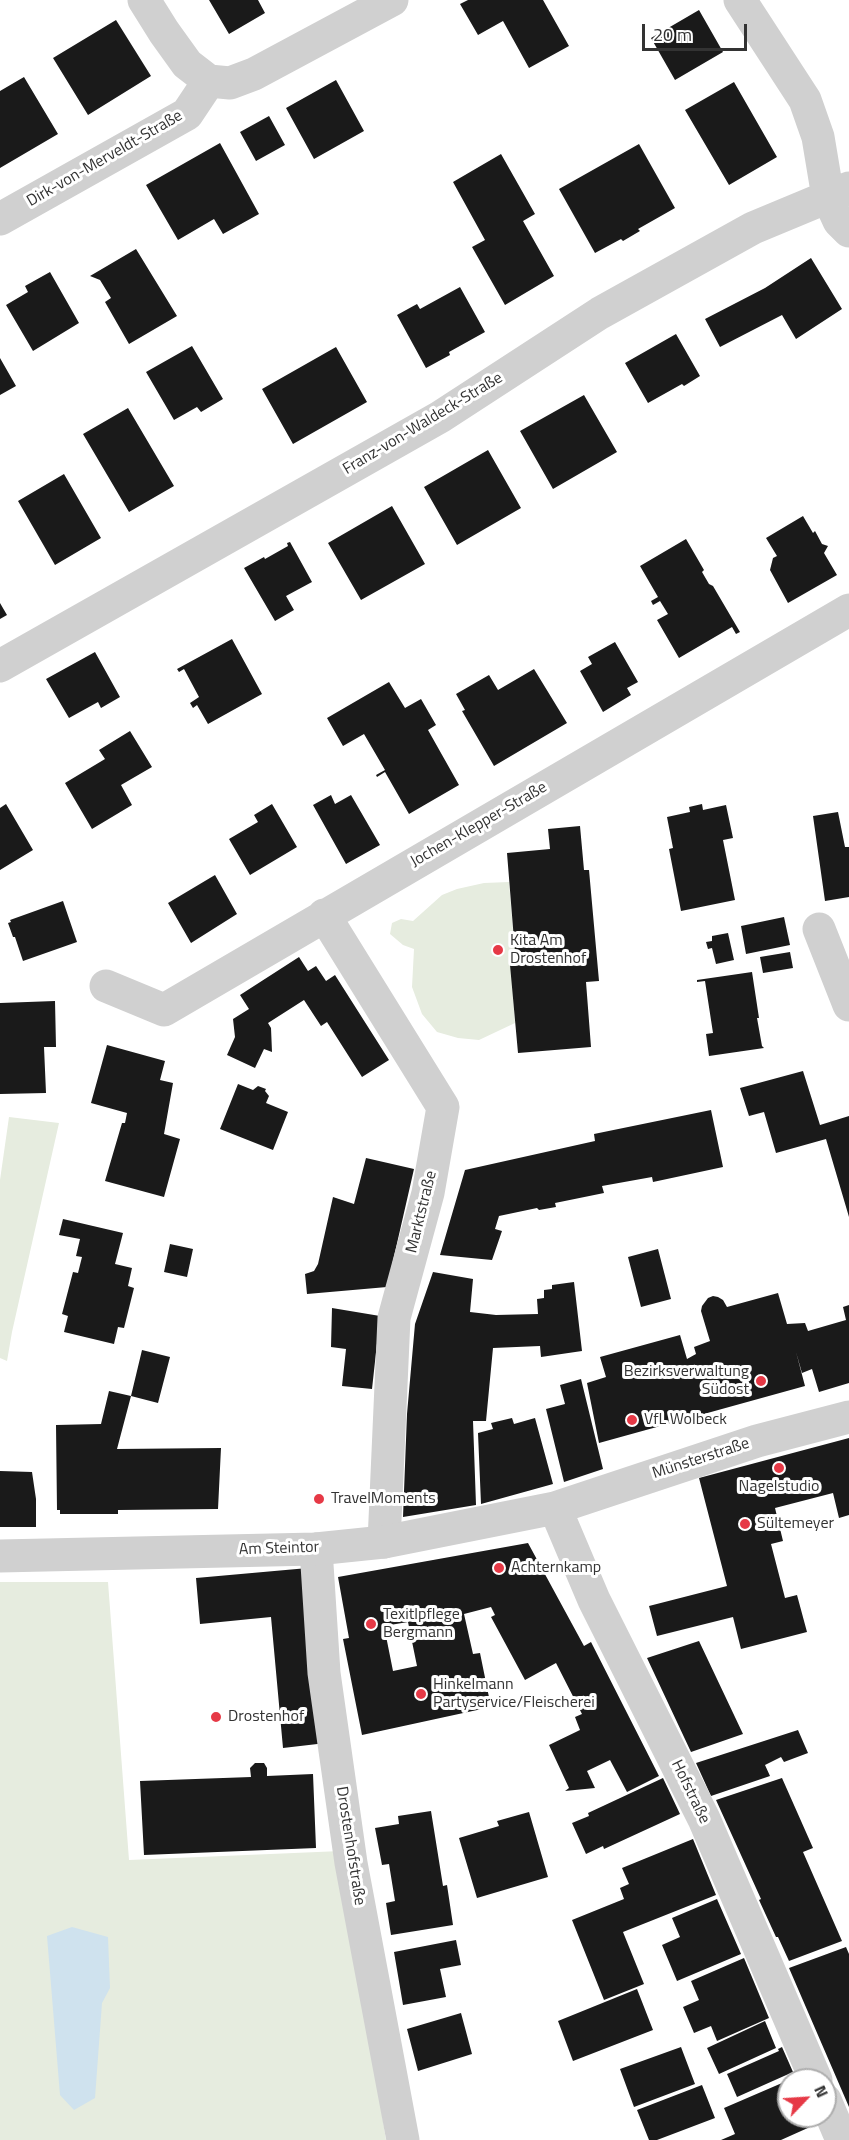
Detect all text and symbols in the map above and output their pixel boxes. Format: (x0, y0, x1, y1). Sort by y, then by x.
scale bar (645, 12, 750, 50)
text: 20 m (653, 21, 692, 48)
street label: Dirk-von-Merveldt-Straße (24, 107, 186, 211)
street label: Franz-von-Waldeck-Straße (340, 369, 506, 479)
street label: Jochen-Klepper-Straße (407, 778, 551, 872)
place label: Kita Am Drostenhof (510, 931, 586, 969)
marker: Kita Am Drostenhof (491, 943, 505, 957)
street label: Marktstraße (403, 1169, 441, 1255)
place label: Bezirksverwaltung Südost (624, 1362, 749, 1400)
marker: Bezirksverwaltung Südost (754, 1374, 768, 1388)
place label: VfL Wolbeck (644, 1410, 727, 1430)
marker: VfL Wolbeck (625, 1413, 639, 1427)
street label: Münsterstraße (650, 1434, 752, 1484)
marker: Nagelstudio (772, 1461, 786, 1475)
place label: Nagelstudio (739, 1477, 819, 1497)
place label: TravelMoments (331, 1489, 436, 1509)
marker: TravelMoments (312, 1492, 326, 1506)
place label: Sültemeyer (757, 1514, 834, 1534)
marker: Sültemeyer (738, 1517, 752, 1531)
street label: Am Steintor (239, 1538, 319, 1560)
place label: Achternkamp (511, 1558, 601, 1578)
marker: Achternkamp (492, 1561, 506, 1575)
place label: Texitlpflege Bergmann (383, 1605, 460, 1643)
marker: Texitlpflege Bergmann (364, 1617, 378, 1631)
place label: Hinkelmann Partyservice/Fleischerei (433, 1675, 595, 1713)
marker: Hinkelmann Partyservice/Fleischerei (414, 1687, 428, 1701)
place label: Drostenhof (228, 1707, 304, 1727)
marker: Drostenhof (209, 1710, 223, 1724)
street label: Hofstraße (666, 1757, 714, 1827)
street label: Drostenhofstraße (331, 1785, 369, 1907)
north arrow (777, 2068, 837, 2128)
text: N (808, 2081, 835, 2101)

